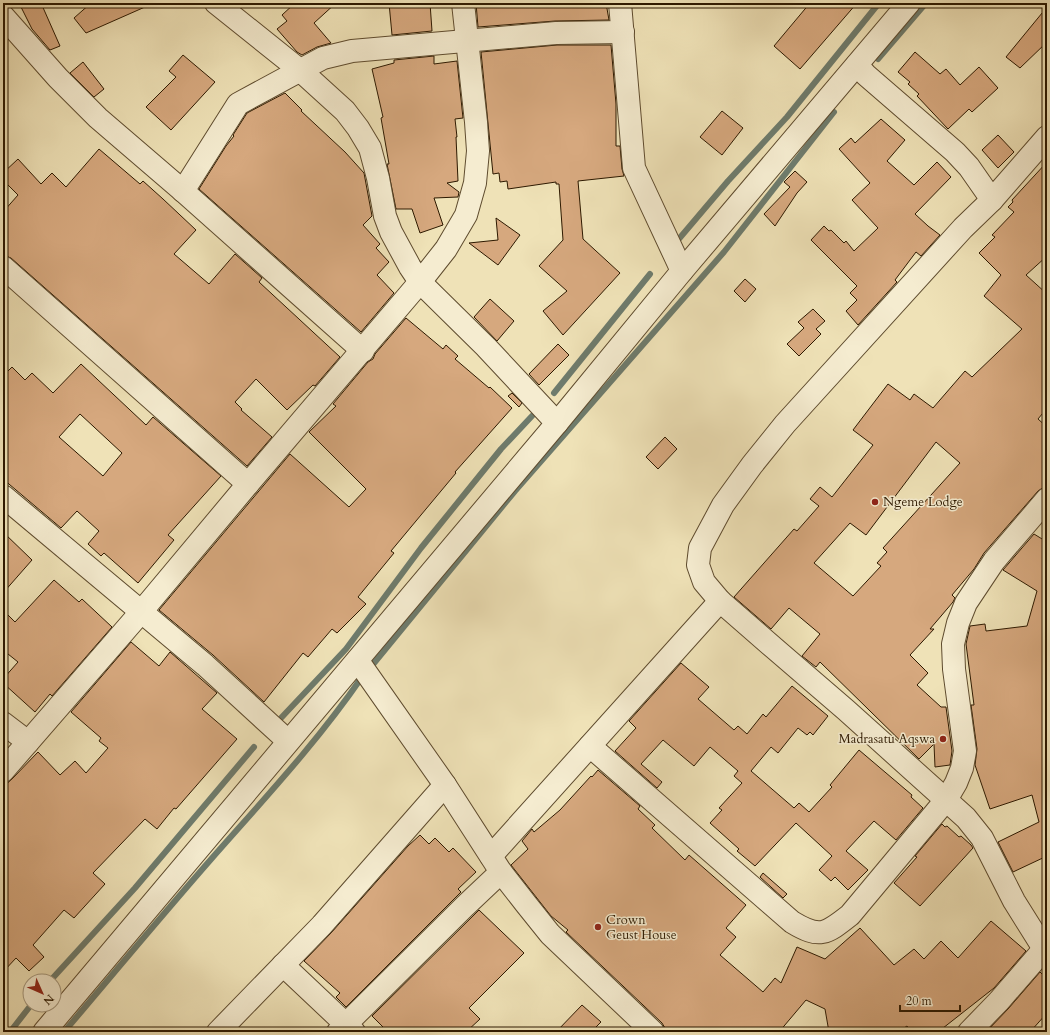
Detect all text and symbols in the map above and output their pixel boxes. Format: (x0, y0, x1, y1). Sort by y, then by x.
place label: Ngeme Lodge (883, 493, 963, 511)
marker: Ngeme Lodge (870, 497, 880, 507)
place label: Madrasatu Aqswa (839, 730, 935, 748)
marker: Madrasatu Aqswa (938, 734, 948, 744)
place label: Crown Geust House (606, 911, 677, 944)
marker: Crown Geust House (593, 922, 603, 932)
north arrow (22, 973, 62, 1013)
scale bar (900, 987, 960, 1013)
text: N (40, 991, 57, 1009)
text: 20 m (906, 993, 933, 1009)

